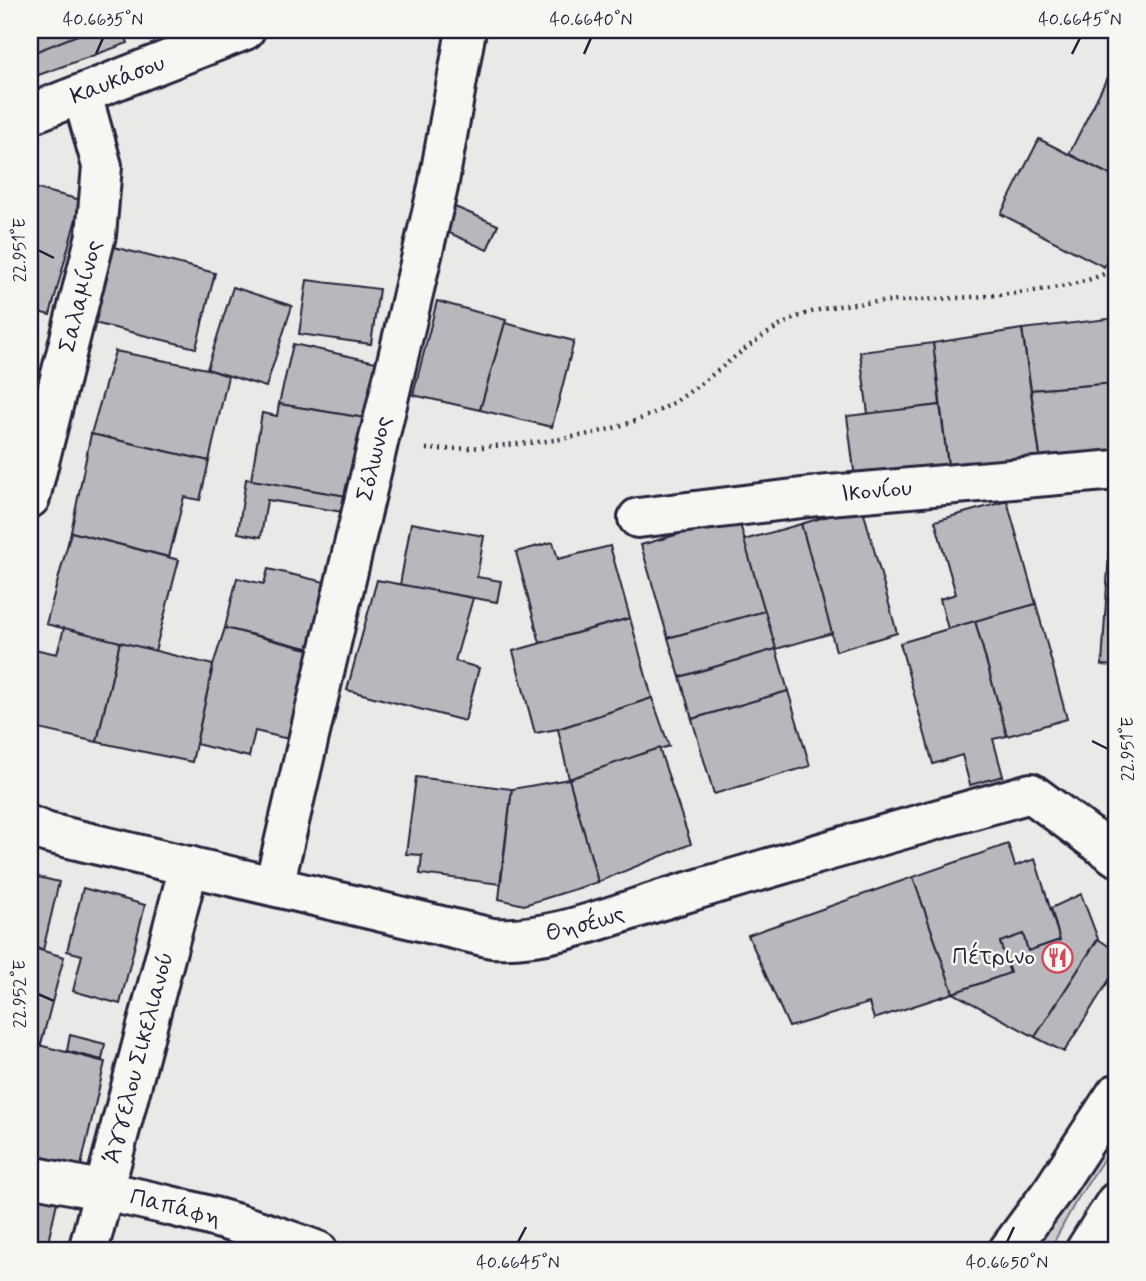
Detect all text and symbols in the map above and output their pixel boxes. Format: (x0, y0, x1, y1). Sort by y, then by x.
text: 40.6635°N (63, 8, 143, 32)
text: 40.6640°N (550, 8, 632, 32)
text: 40.6645°N (1038, 8, 1122, 32)
street label: Καυκάσου (66, 47, 170, 112)
text: 22.951°E (8, 218, 32, 282)
street label: Σαλαμίνος (52, 237, 110, 356)
street label: Σόλωνος (349, 413, 399, 504)
street label: Ικονίου (840, 472, 913, 509)
text: 22.951°E (1116, 717, 1140, 781)
street label: Θησέως (543, 898, 628, 949)
restaurant icon: Πέτρινο (1041, 940, 1075, 974)
place label: Πέτρινο (952, 941, 1035, 973)
street label: Άγγελου Σικελιανού (96, 948, 181, 1167)
text: 22.952°E (8, 960, 32, 1028)
street label: Παπάφη (127, 1182, 225, 1234)
text: 40.6645°N (476, 1251, 560, 1275)
text: 40.6650°N (966, 1251, 1048, 1275)

